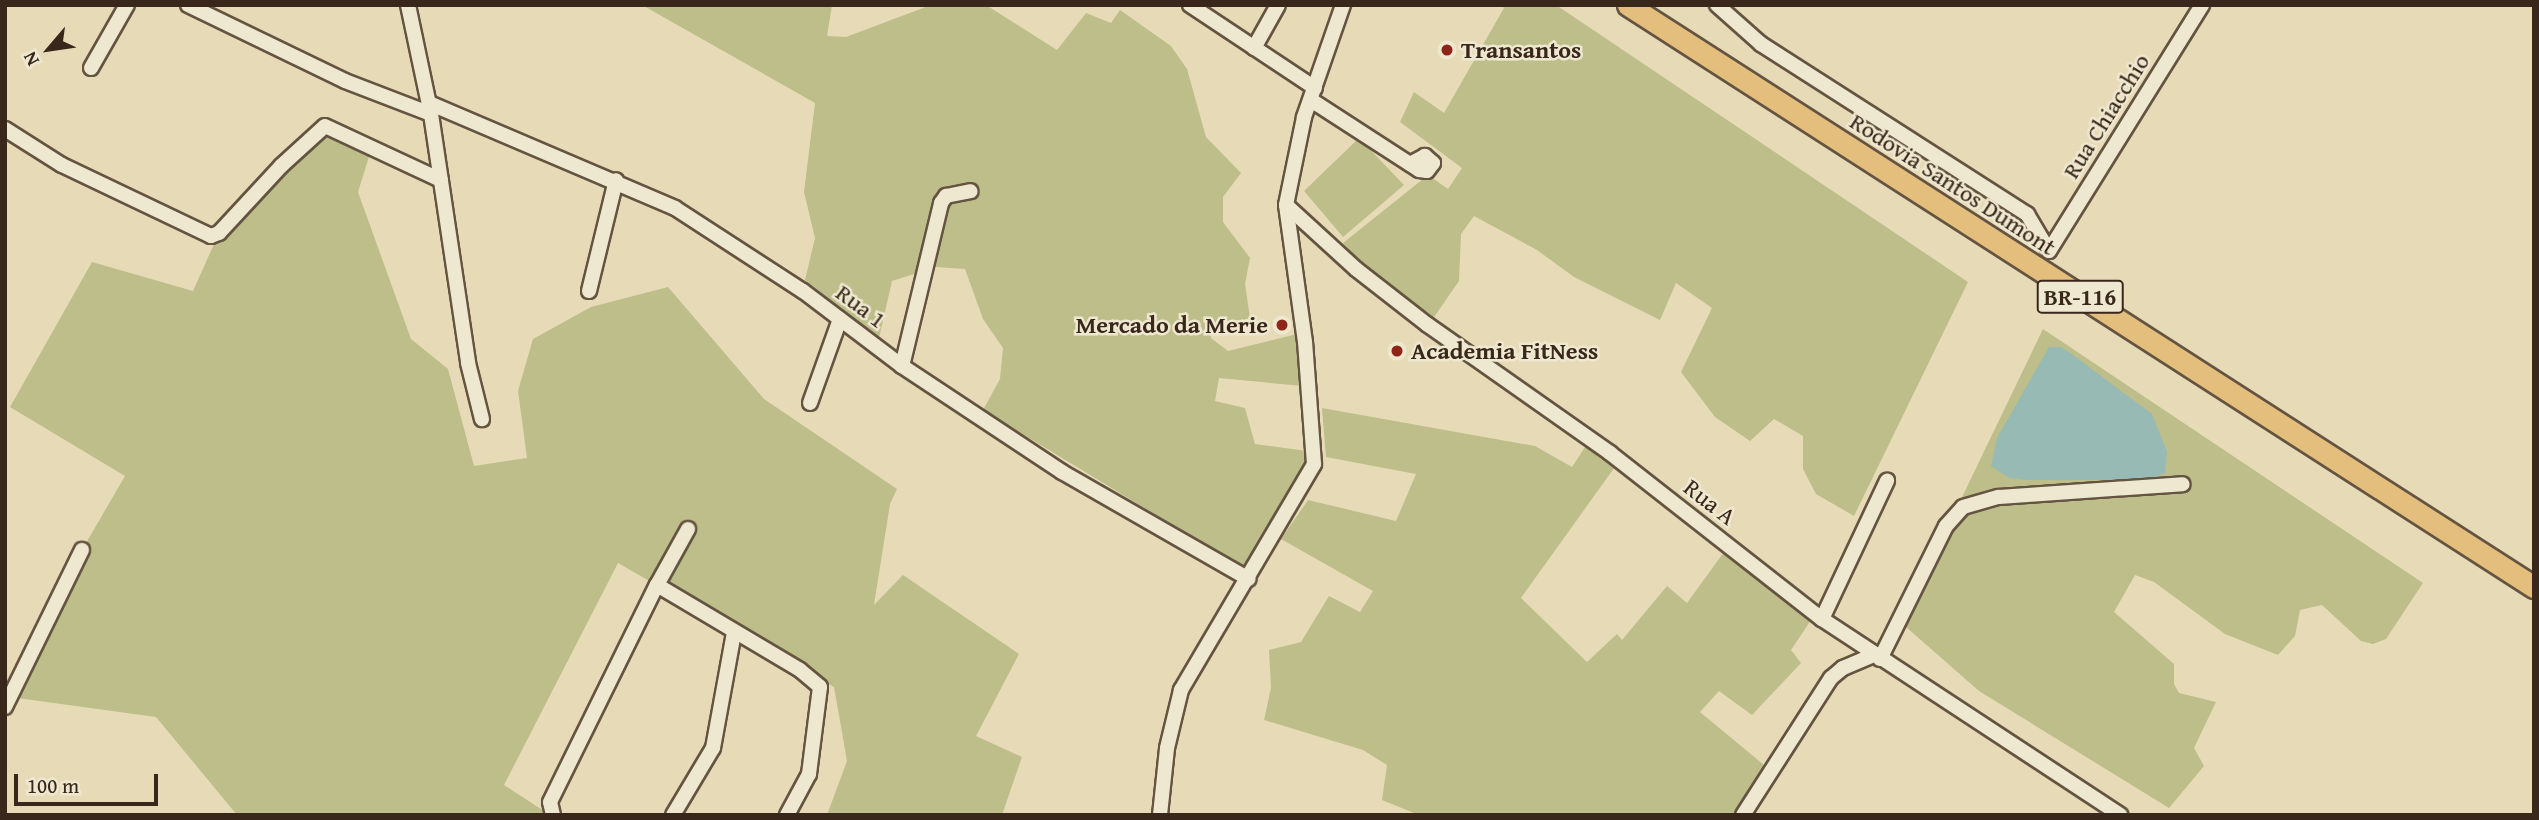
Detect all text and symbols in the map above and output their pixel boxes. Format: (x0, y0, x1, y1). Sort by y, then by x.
north arrow (14, 14, 84, 84)
place label: Transantos (1461, 36, 1581, 64)
marker: Transantos (1439, 42, 1455, 58)
text: N (15, 47, 46, 72)
street label: Rua Chiacchio (2056, 48, 2156, 184)
street label: Rodovia Santos Dumont (1845, 107, 2061, 261)
street label: Rua 1 (830, 278, 892, 334)
road number: BR-116 (2036, 278, 2124, 316)
place label: Mercado da Merie (1076, 311, 1268, 339)
marker: Mercado da Merie (1274, 317, 1290, 333)
place label: Academia FitNess (1411, 337, 1598, 365)
marker: Academia FitNess (1389, 343, 1405, 359)
street label: Rua A (1678, 473, 1742, 531)
scale bar (18, 760, 161, 804)
text: 100 m (27, 770, 79, 801)

